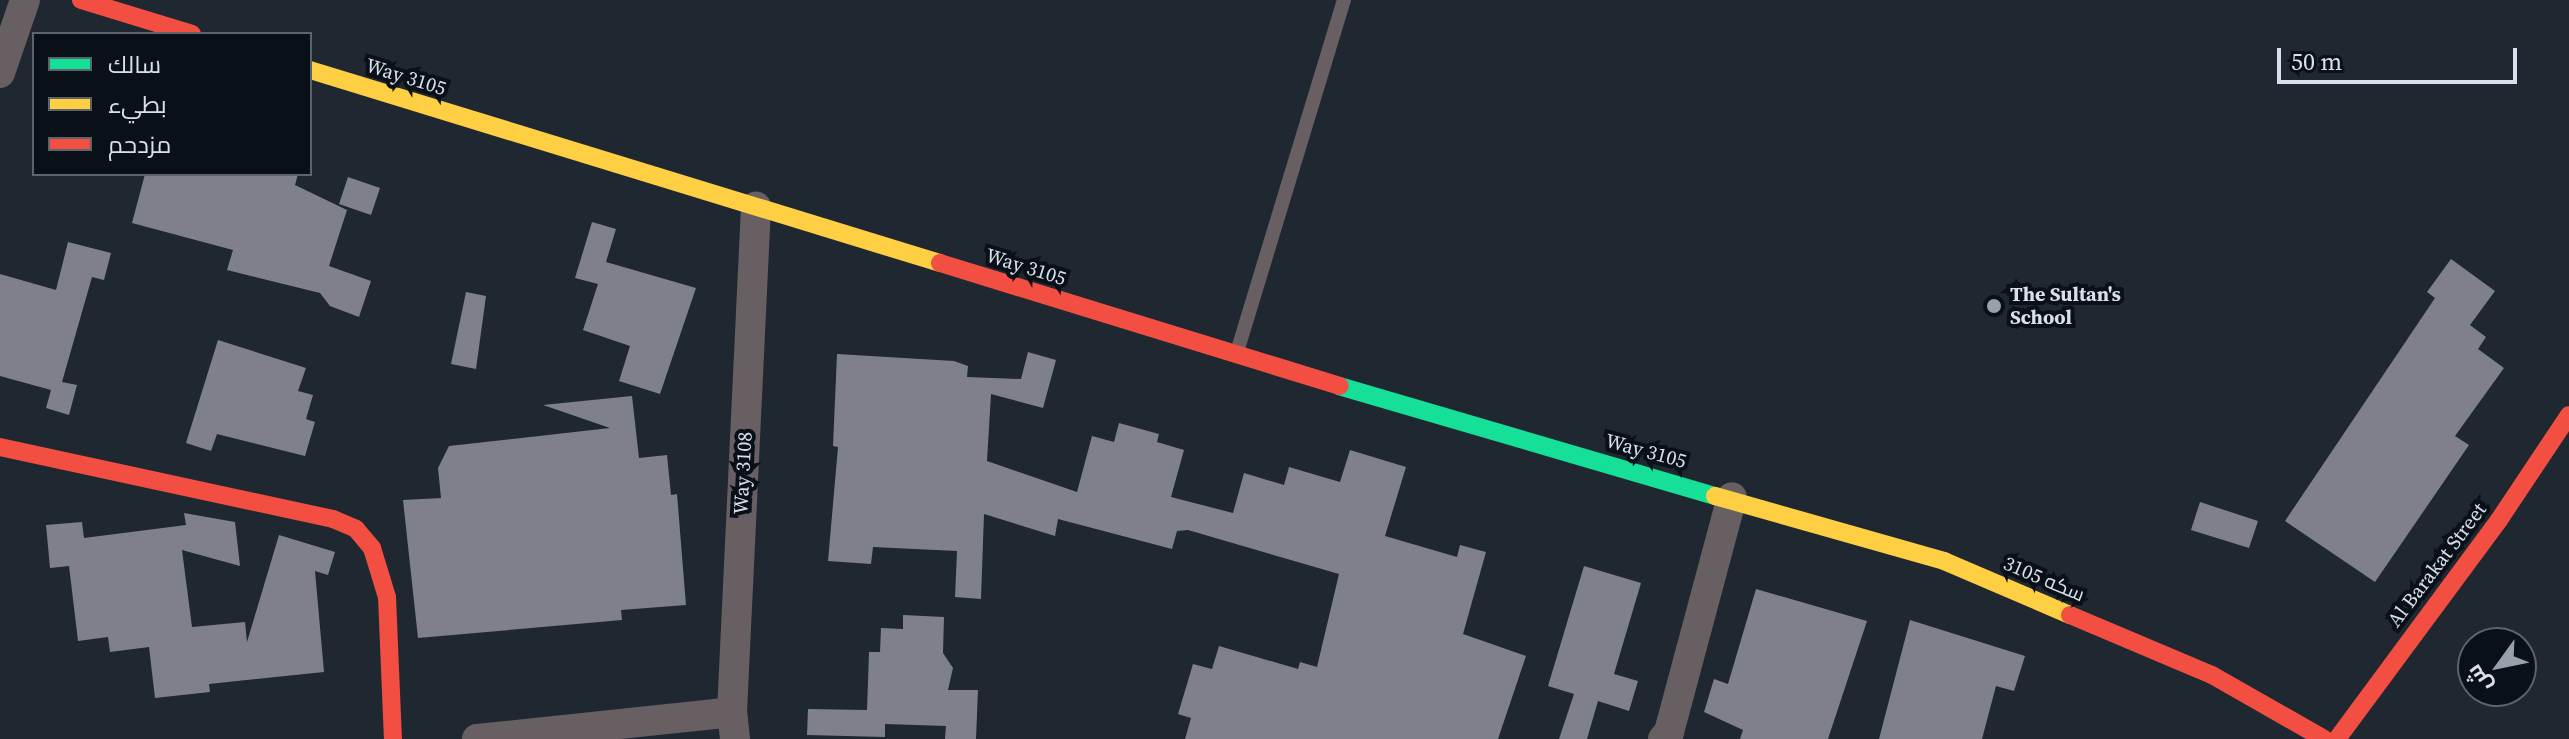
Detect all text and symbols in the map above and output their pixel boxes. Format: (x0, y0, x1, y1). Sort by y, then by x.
legend (32, 32, 312, 176)
scale bar (2281, 32, 2521, 82)
text: 50 m (2291, 45, 2342, 78)
text: سالك (108, 48, 161, 81)
street label: Way 3105 (363, 53, 449, 101)
text: بطيء (108, 88, 167, 121)
text: مزدحم (108, 128, 171, 161)
street label: Way 3105 (983, 243, 1069, 291)
place label: The Sultan's School (2010, 282, 2121, 329)
marker: The Sultan's School (1985, 297, 2003, 315)
street label: Way 3105 (1603, 429, 1689, 473)
street label: Way 3108 (729, 431, 757, 515)
street label: Al Barakat Street (2383, 498, 2491, 632)
street label: سكه 3105 (2000, 551, 2088, 607)
north arrow (2457, 627, 2537, 707)
text: ش (2458, 659, 2499, 699)

